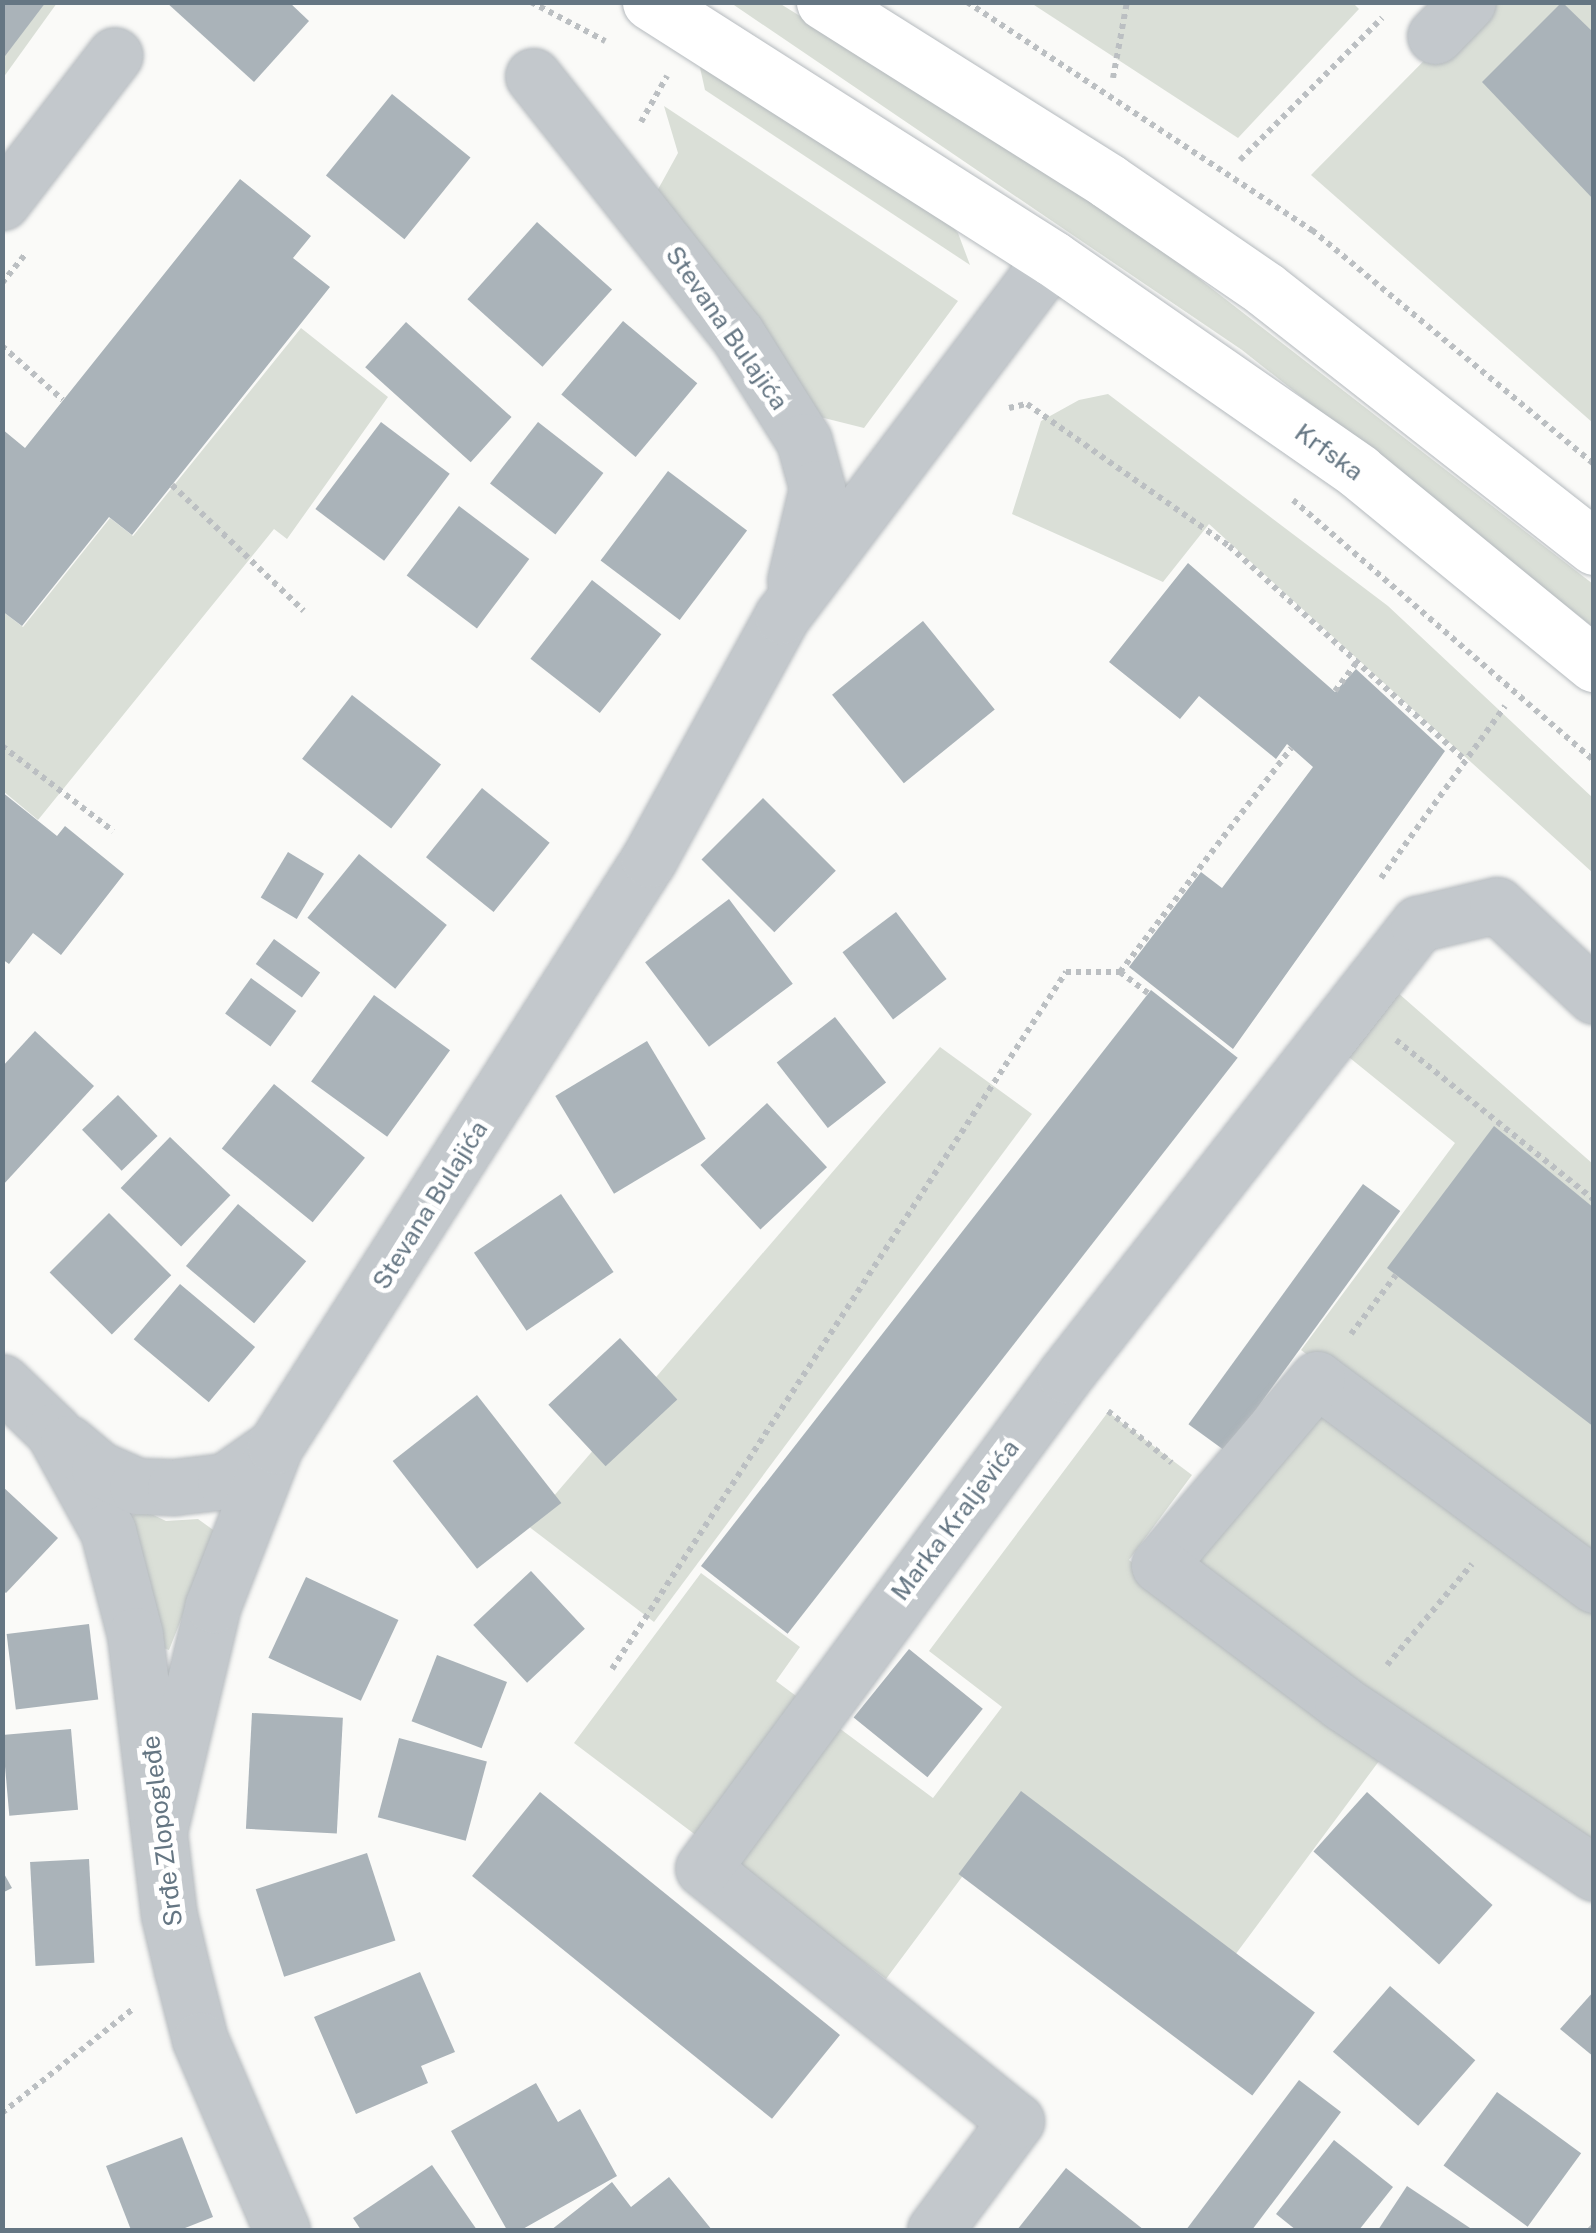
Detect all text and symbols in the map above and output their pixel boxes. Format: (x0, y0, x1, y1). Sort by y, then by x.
street label: Stevana Bulajića (659, 240, 795, 416)
street label: Krfska (1289, 417, 1369, 487)
street label: Stevana Bulajića (366, 1115, 494, 1295)
street label: Marka Kraljevića (885, 1434, 1025, 1606)
street label: Srđe Zlopogleđe (135, 1734, 189, 1928)

